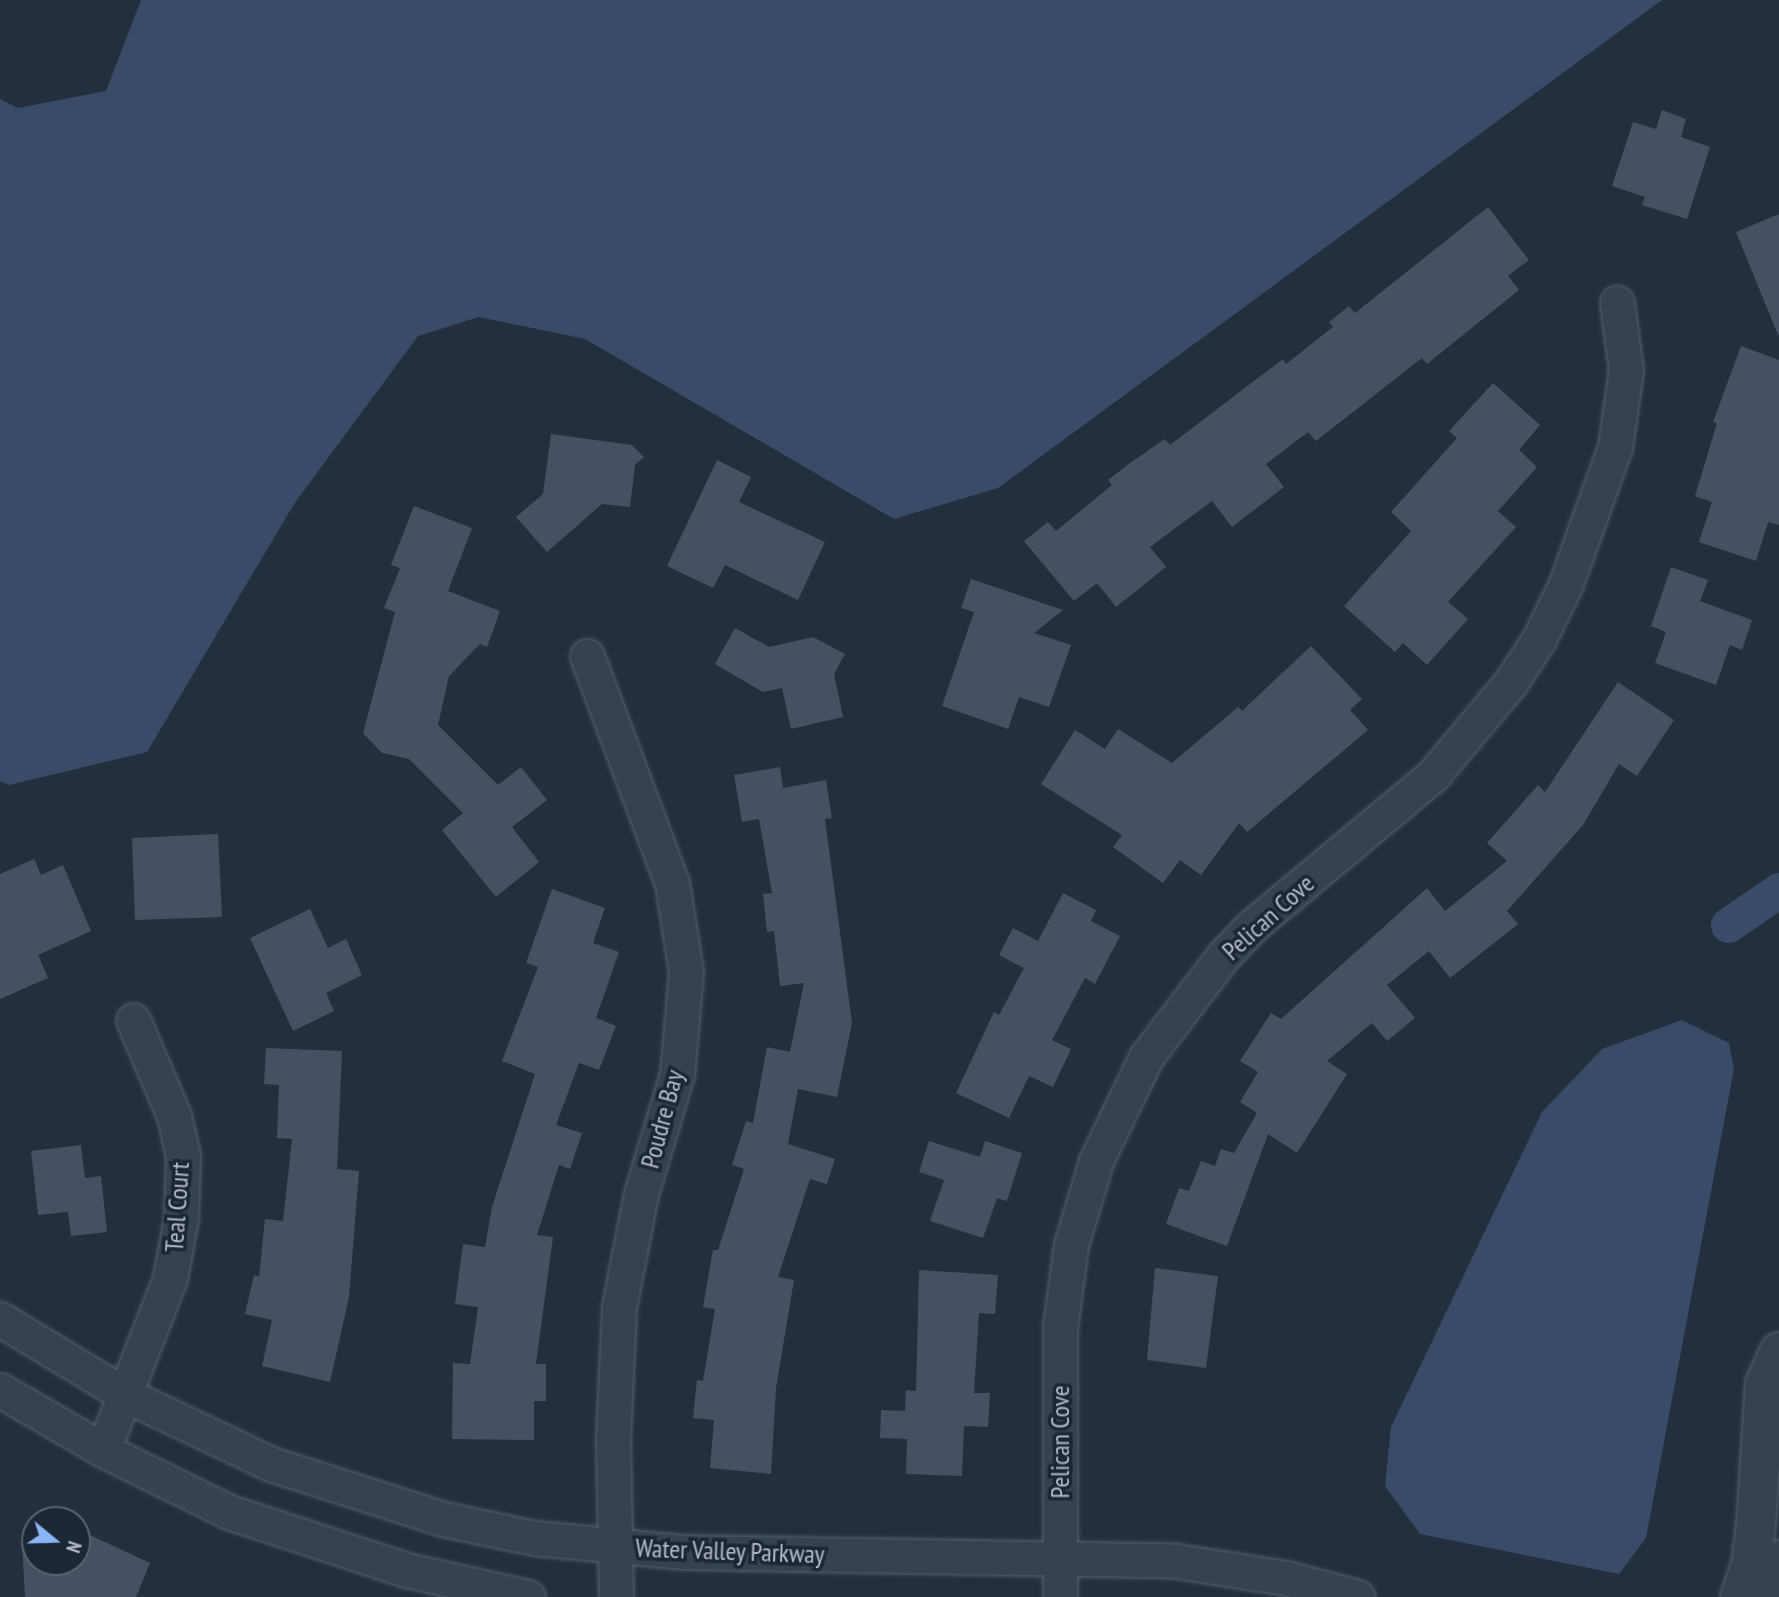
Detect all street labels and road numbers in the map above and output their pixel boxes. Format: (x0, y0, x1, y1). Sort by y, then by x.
street label: Pelican Cove (1216, 868, 1320, 966)
street label: Poudre Bay (634, 1066, 690, 1172)
street label: Teal Court (158, 1161, 196, 1253)
street label: Pelican Cove (1044, 1386, 1076, 1498)
street label: Water Valley Parkway (634, 1532, 826, 1570)

